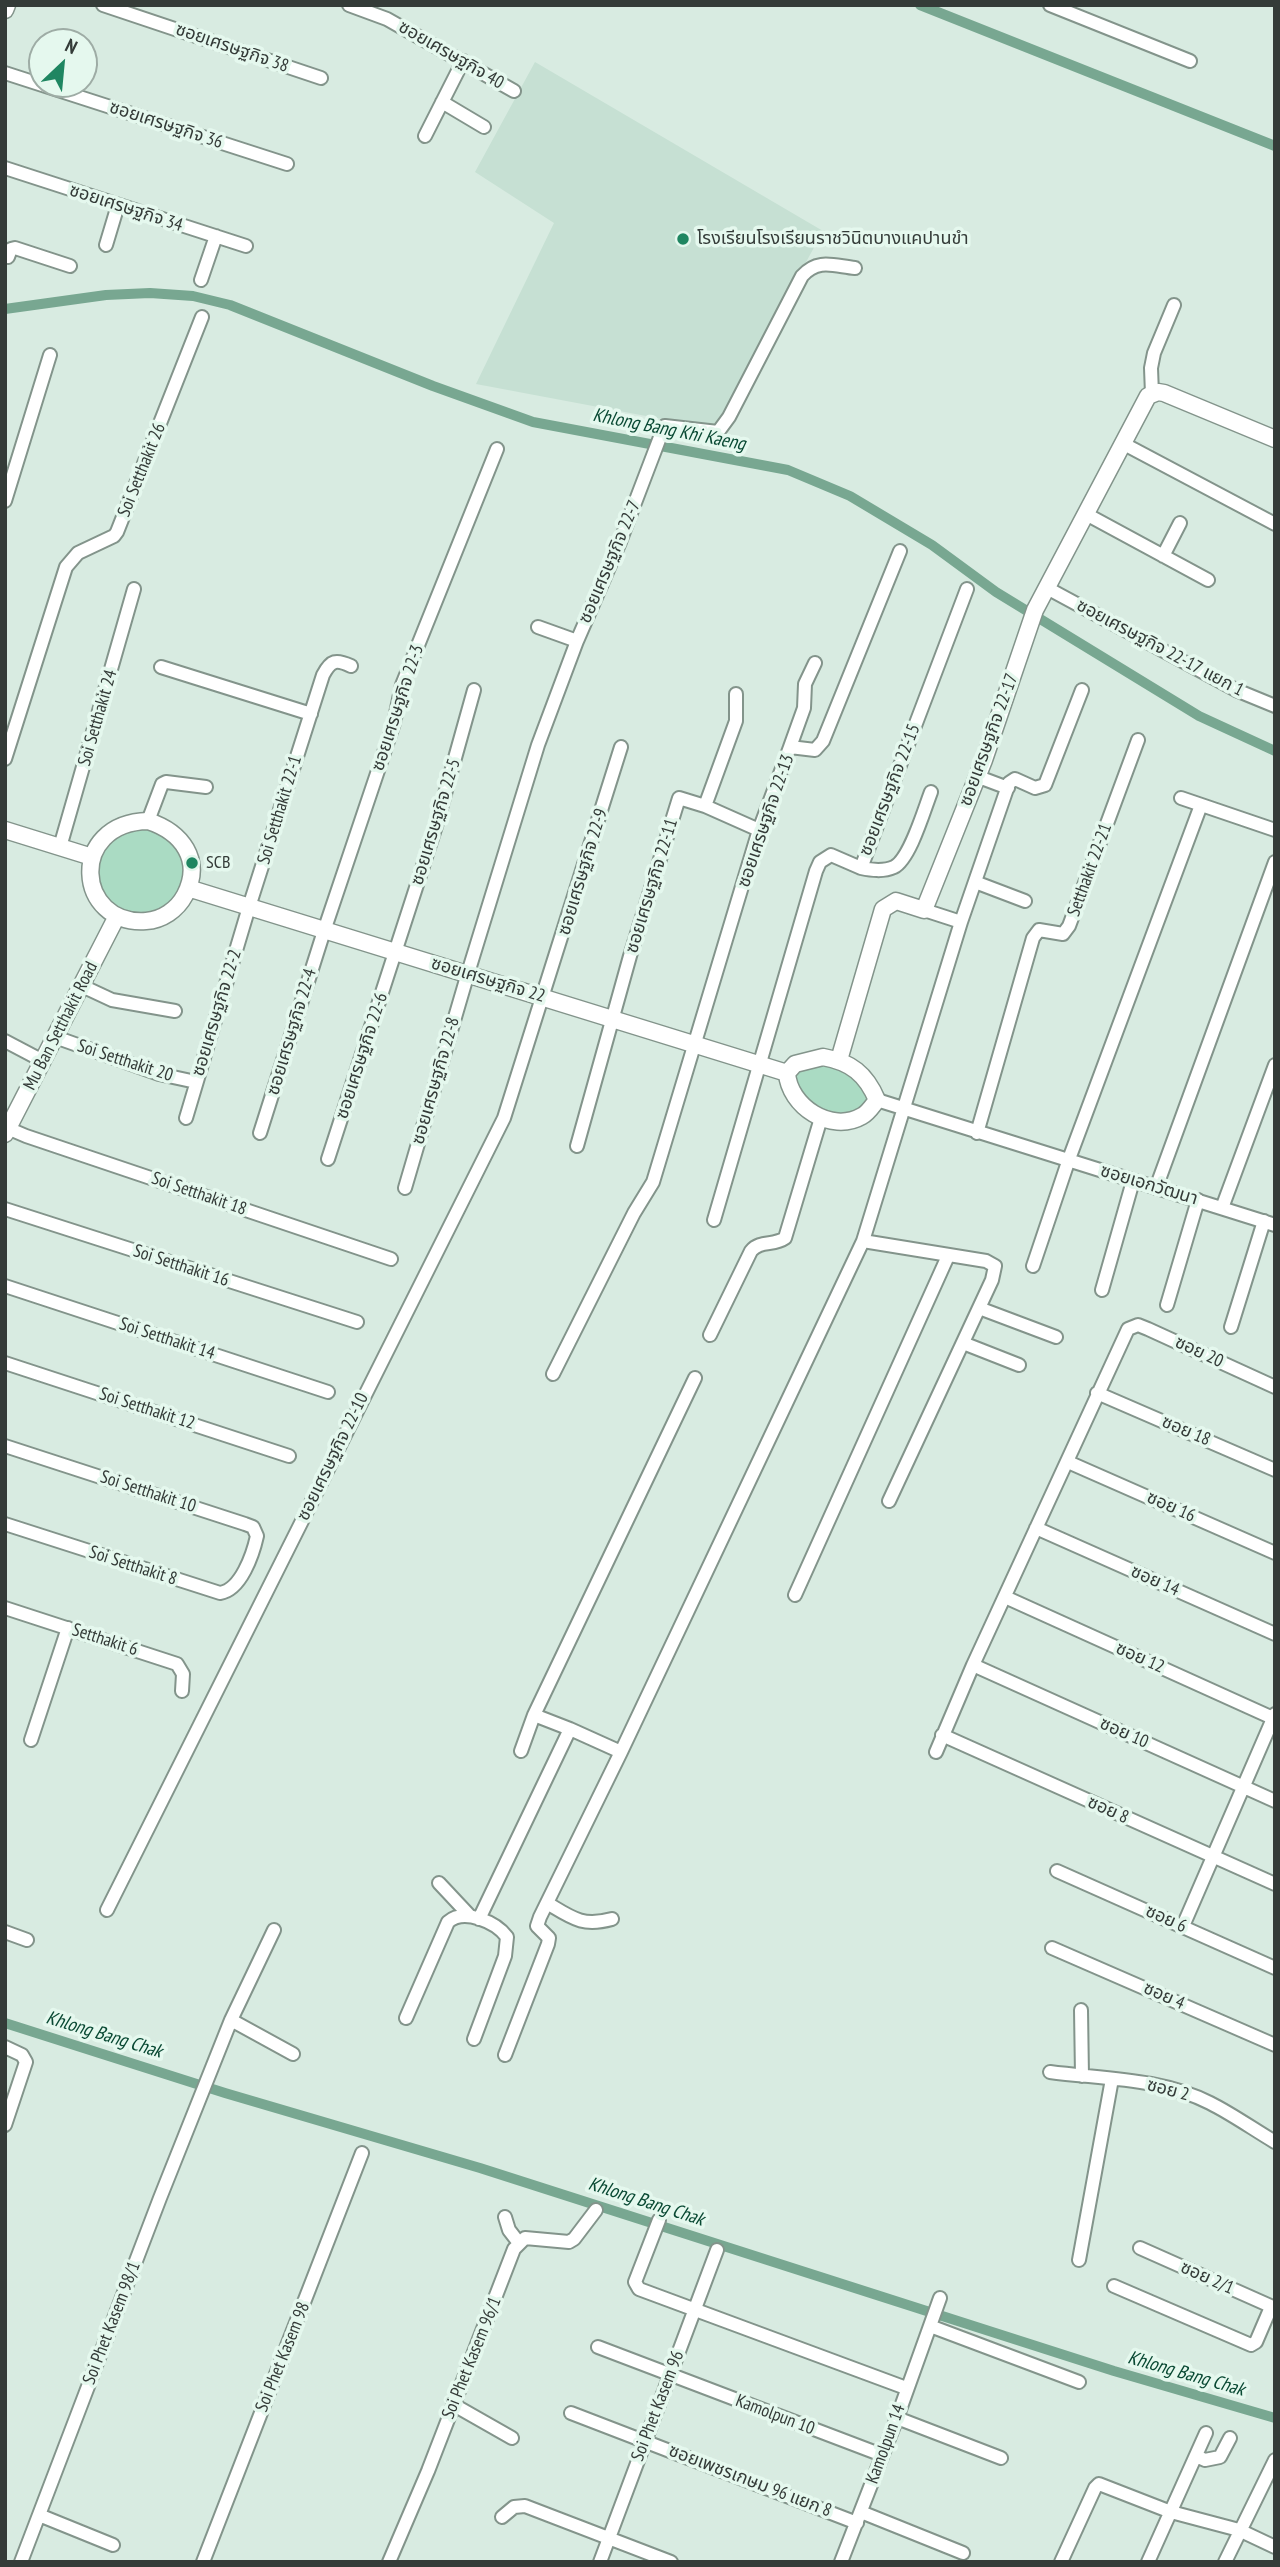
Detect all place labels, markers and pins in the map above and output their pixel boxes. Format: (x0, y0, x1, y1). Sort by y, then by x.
place label: โรงเรียนโรงเรียนราชวินิตบางแคปานขำ (697, 228, 969, 250)
marker: โรงเรียนโรงเรียนราชวินิตบางแคปานขำ (675, 231, 691, 247)
place label: SCB (206, 852, 230, 874)
marker: SCB (184, 855, 200, 871)

